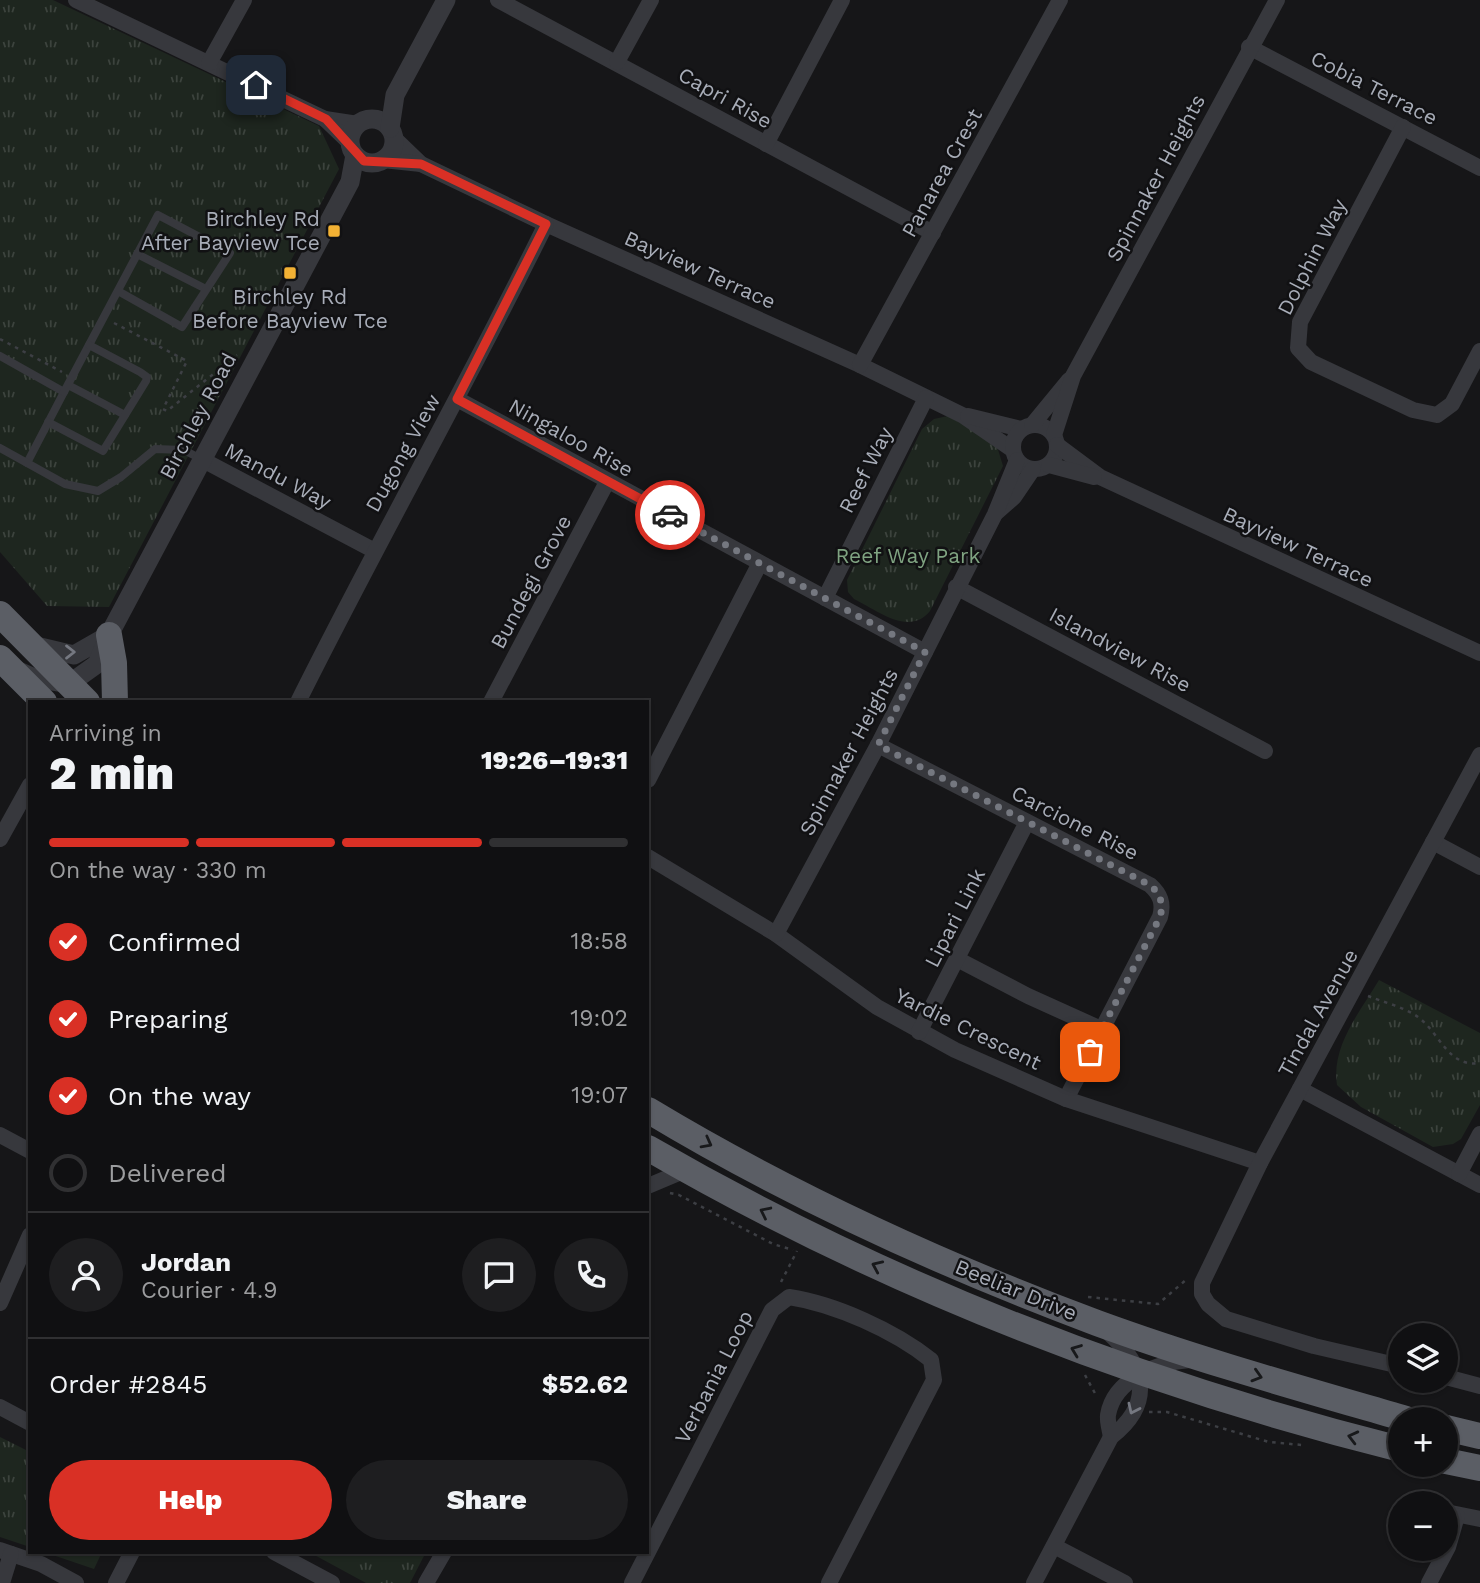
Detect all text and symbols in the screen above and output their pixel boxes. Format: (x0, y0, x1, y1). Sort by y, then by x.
street label: Cobia Terrace (1307, 45, 1442, 130)
pin (226, 55, 286, 115)
street label: Capri Rise (674, 62, 777, 134)
icon: home (237, 66, 275, 104)
street label: Spinnaker Heights (1101, 90, 1210, 266)
street label: Panarea Crest (896, 104, 987, 241)
street label: Dolphin Way (1272, 194, 1352, 319)
place label: Birchley Rd After Bayview Tce (141, 206, 320, 255)
marker: Birchley Rd After Bayview Tce (326, 223, 342, 239)
street label: Bayview Terrace (621, 225, 780, 314)
marker: Birchley Rd Before Bayview Tce (282, 265, 298, 281)
place label: Birchley Rd Before Bayview Tce (192, 284, 388, 333)
street label: Birchley Road (154, 349, 241, 483)
street label: Dugong View (360, 389, 445, 516)
street label: Ningaloo Rise (505, 393, 638, 482)
street label: Reef Way (833, 422, 898, 517)
street label: Mandu Way (221, 437, 336, 514)
courier (635, 480, 705, 550)
icon: car (651, 496, 689, 534)
street label: Bayview Terrace (1219, 501, 1377, 592)
street label: Bundegi Grove (485, 511, 576, 653)
park label: Reef Way Park (835, 543, 981, 568)
street label: Islandview Rise (1045, 602, 1195, 697)
one-way arrow (66, 644, 76, 660)
street label: Spinnaker Heights (794, 664, 903, 840)
text: Arriving in (49, 720, 162, 747)
text: 19:26–19:31 (481, 745, 628, 775)
text: 2 min (49, 746, 174, 800)
street label: Carcione Rise (1007, 780, 1143, 865)
text: On the way · 330 m (49, 857, 267, 884)
street label: Lipari Link (919, 864, 990, 971)
icon: check (49, 923, 87, 961)
text: Confirmed (108, 927, 241, 957)
text: 18:58 (571, 928, 628, 955)
street label: Tindal Avenue (1272, 944, 1363, 1081)
street label: Yardie Crescent (891, 982, 1046, 1075)
icon: check (49, 1000, 87, 1038)
text: Preparing (108, 1004, 228, 1034)
text: 19:02 (570, 1005, 628, 1032)
pin (1060, 1022, 1120, 1082)
icon: bag (1071, 1033, 1109, 1071)
icon: check (49, 1077, 87, 1115)
text: On the way (108, 1081, 251, 1111)
text: 19:07 (571, 1082, 628, 1109)
one-way arrow (700, 1135, 712, 1149)
text: Delivered (108, 1158, 227, 1188)
one-way arrow (760, 1207, 772, 1221)
button: person (49, 1238, 123, 1312)
button: chat (462, 1238, 536, 1312)
button: phone (554, 1238, 628, 1312)
text: Jordan (141, 1247, 231, 1277)
street label: Beeliar Drive (952, 1254, 1081, 1325)
one-way arrow (872, 1260, 884, 1274)
text: Courier · 4.9 (141, 1277, 277, 1304)
street label: Verbania Loop (669, 1306, 758, 1448)
map controls (1388, 1323, 1458, 1561)
button: layers (1388, 1323, 1458, 1393)
one-way arrow (1071, 1344, 1083, 1358)
one-way arrow (1250, 1367, 1262, 1382)
text: Order #2845 (49, 1369, 208, 1399)
text: $52.62 (542, 1369, 628, 1399)
one-way arrow (1128, 1402, 1142, 1414)
button: + (1388, 1407, 1458, 1477)
one-way arrow (1347, 1431, 1359, 1445)
button: Help (49, 1460, 332, 1540)
button: Share (346, 1460, 628, 1540)
button: − (1388, 1491, 1458, 1561)

